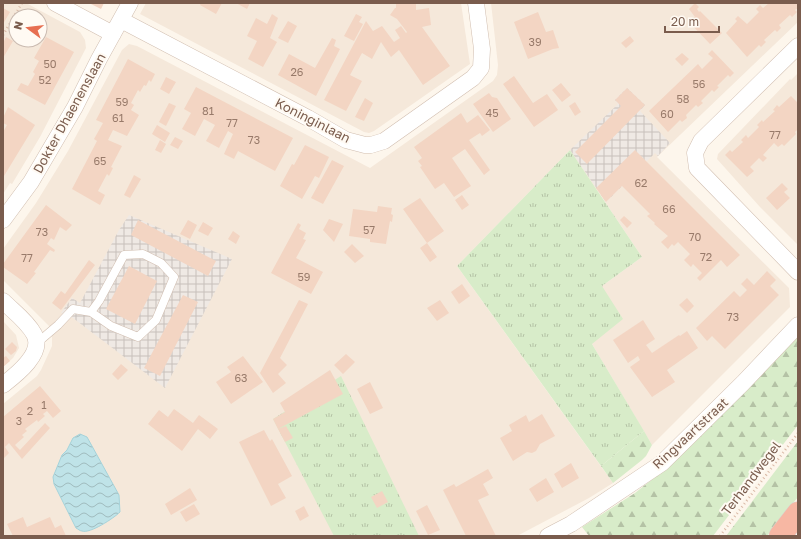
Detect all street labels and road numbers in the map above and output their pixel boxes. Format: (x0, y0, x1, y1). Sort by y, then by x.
street label: Dokter Dhaenenslaan (29, 50, 109, 176)
street label: Koninginlaan (273, 94, 353, 146)
street label: Ringvaartstraat (649, 394, 731, 472)
street label: Terhandwegel (718, 438, 784, 518)

